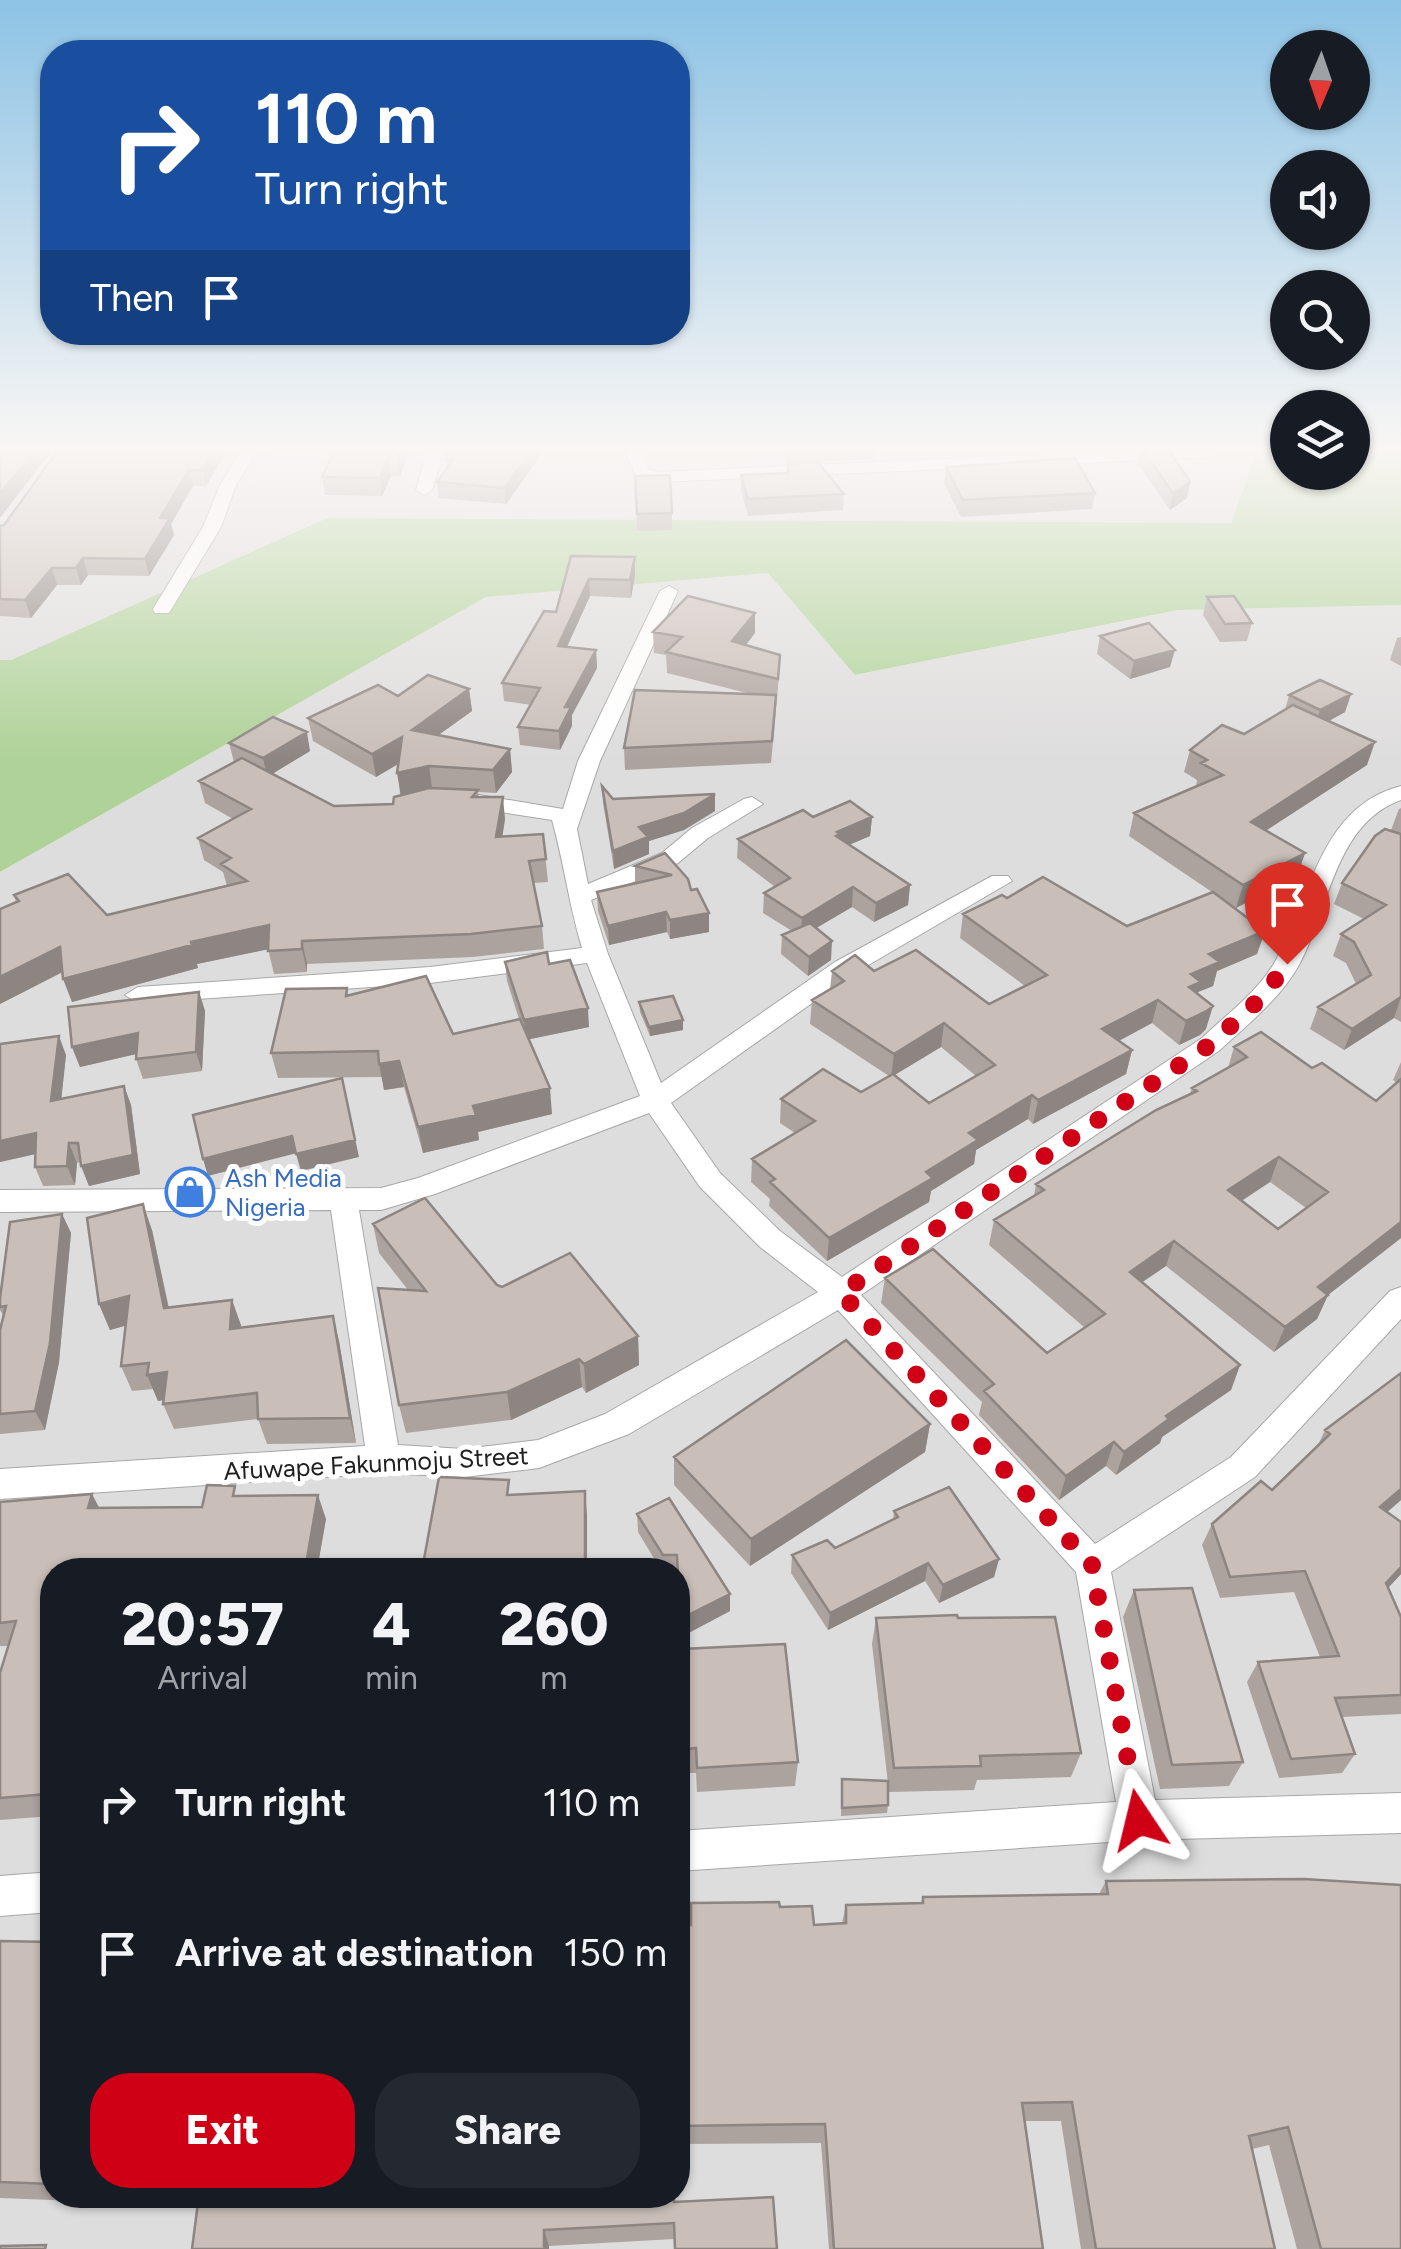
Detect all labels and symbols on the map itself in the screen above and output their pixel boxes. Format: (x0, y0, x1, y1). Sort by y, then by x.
north arrow (1270, 30, 1370, 130)
pin (1245, 862, 1330, 965)
place label: Ash Media Nigeria (225, 1163, 342, 1222)
shop icon: Ash Media Nigeria (164, 1166, 216, 1218)
street label: Afuwape Fakunmoju Street (223, 1440, 529, 1486)
position arrow (1087, 1768, 1191, 1872)

